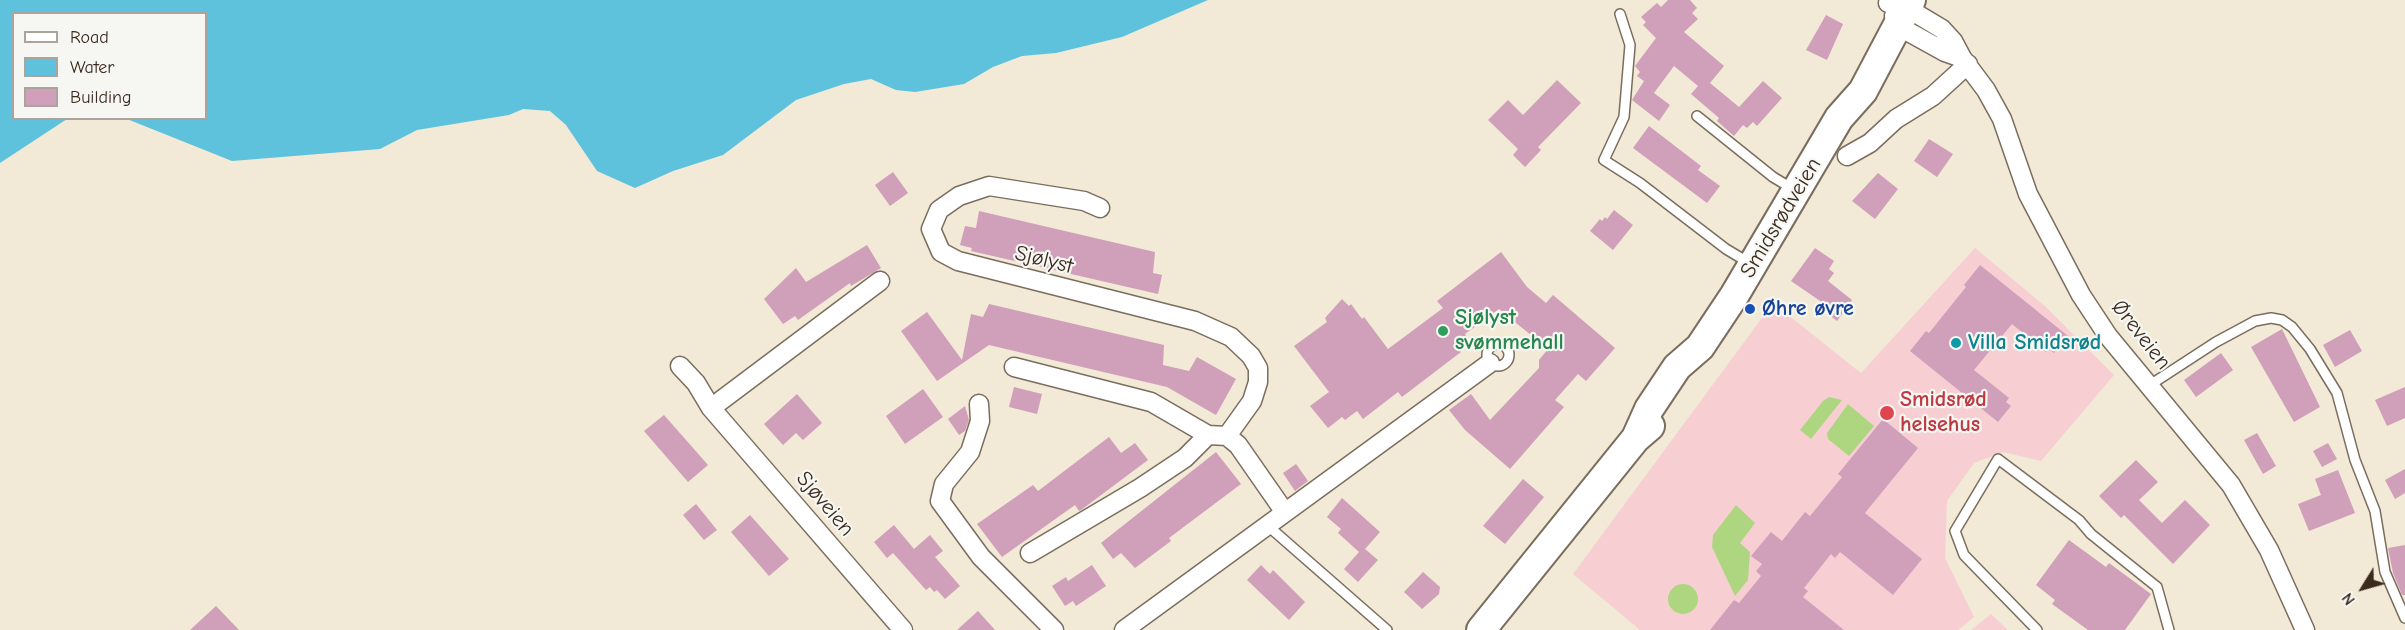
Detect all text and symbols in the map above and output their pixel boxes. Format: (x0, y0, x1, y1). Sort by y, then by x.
legend (12, 12, 207, 120)
text: Road (70, 27, 109, 48)
text: Water (70, 57, 114, 78)
text: Building (70, 87, 132, 108)
street label: Smidsrødveien (1735, 153, 1827, 283)
street label: Sjølyst (1012, 240, 1076, 280)
street label: Øreveien (2106, 295, 2176, 375)
place label: Øhre øvre (1762, 296, 1854, 322)
marker: Øhre øvre (1743, 302, 1757, 316)
place label: Sjølyst svømmehall (1455, 305, 1564, 356)
marker: Sjølyst svømmehall (1436, 324, 1450, 338)
place label: Villa Smidsrød (1968, 330, 2101, 356)
marker: Villa Smidsrød (1949, 336, 1963, 350)
place label: Smidsrød helsehus (1900, 387, 1987, 439)
marker: Smidsrød helsehus (1878, 404, 1896, 422)
street label: Sjøveien (790, 466, 860, 542)
north arrow (2333, 558, 2393, 618)
text: N (2338, 589, 2359, 608)

